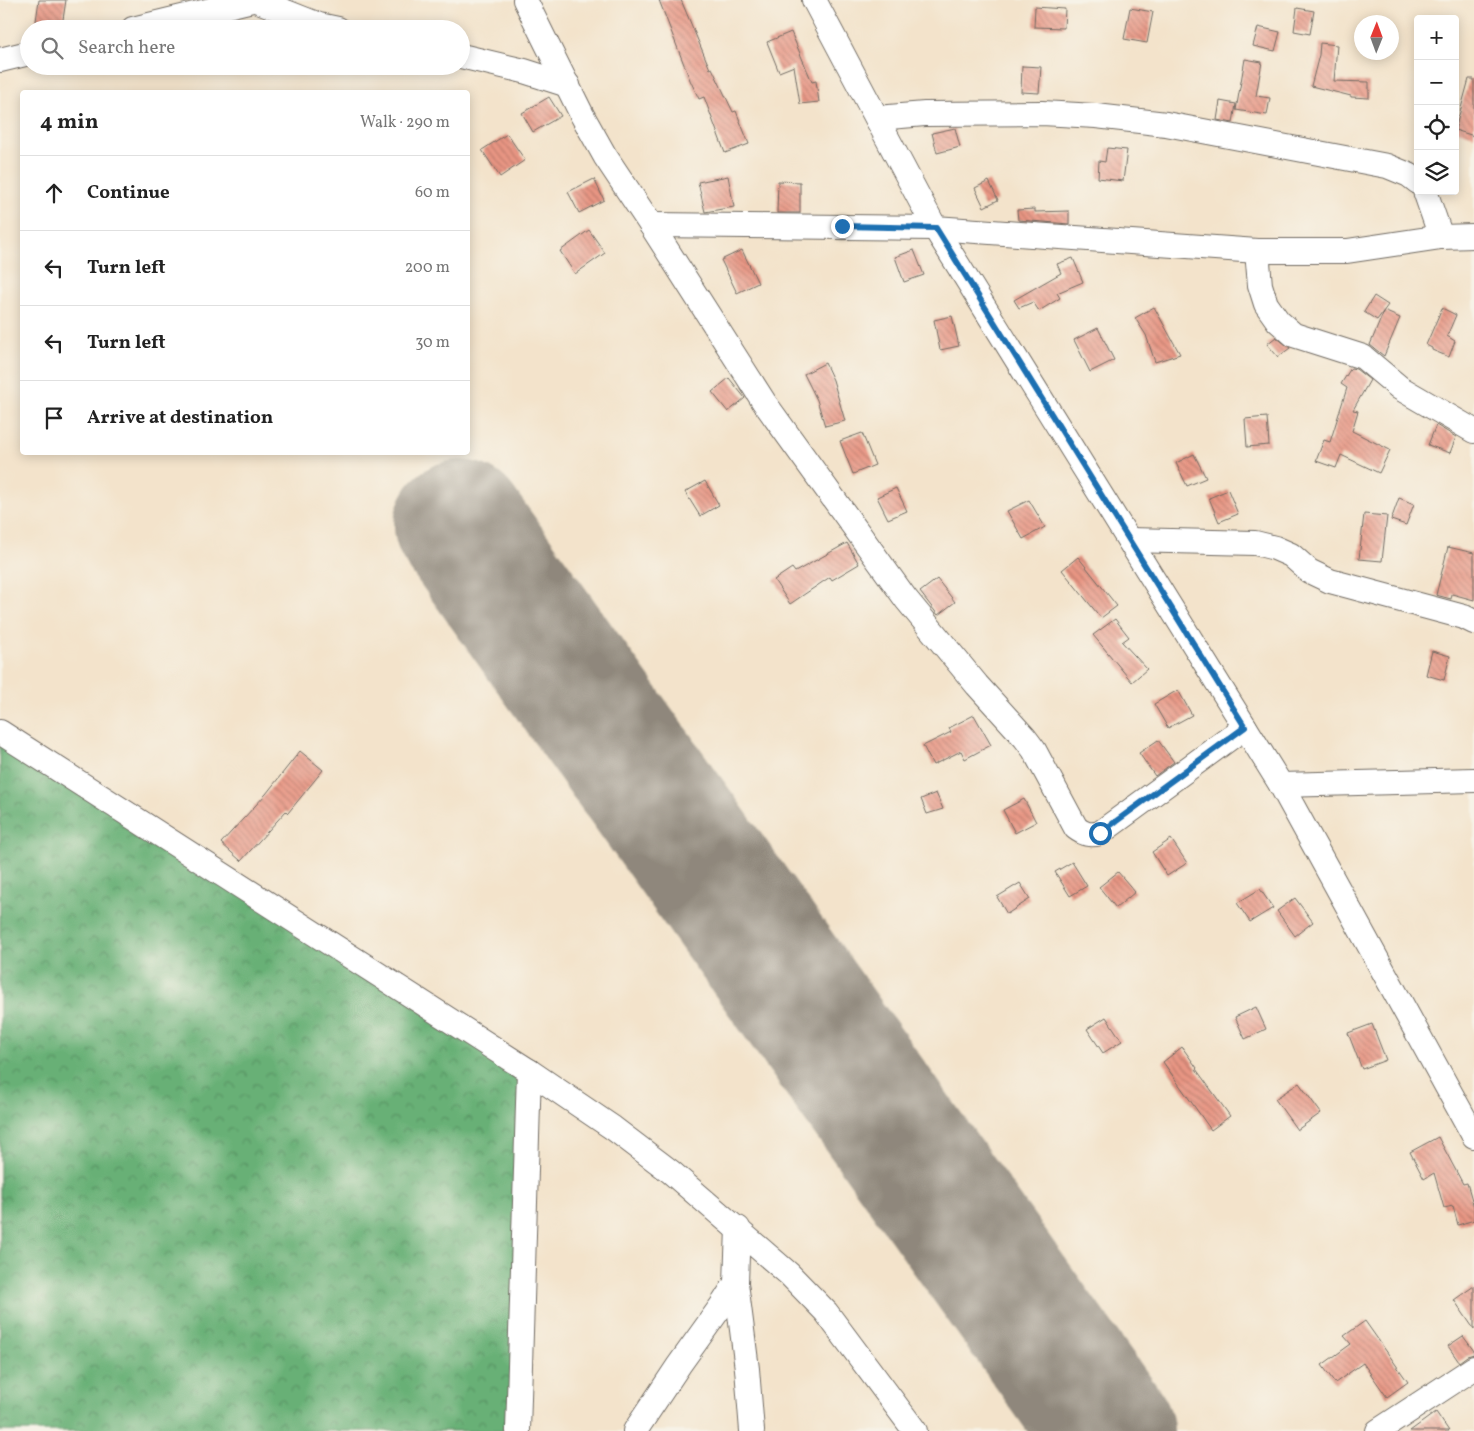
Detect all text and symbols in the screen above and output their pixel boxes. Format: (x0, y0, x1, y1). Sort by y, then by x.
north arrow (1354, 15, 1399, 60)
map controls (1414, 15, 1459, 195)
button: + (1414, 15, 1459, 60)
search box (20, 20, 470, 75)
icon: search (38, 34, 66, 62)
text: Search here (78, 35, 175, 61)
button: − (1414, 60, 1459, 105)
button: locate (1414, 105, 1459, 150)
text: 4 min (40, 108, 99, 137)
text: Walk · 290 m (360, 112, 450, 134)
button: layers (1414, 150, 1459, 195)
icon: ahead (40, 179, 68, 207)
text: Continue (87, 180, 170, 206)
text: 60 m (415, 182, 450, 204)
route end (831, 215, 854, 238)
icon: left (40, 254, 68, 282)
text: Turn left (87, 255, 166, 281)
text: 200 m (405, 257, 450, 279)
icon: left (40, 329, 68, 357)
text: Turn left (87, 330, 166, 356)
text: 30 m (415, 332, 450, 354)
icon: arrive (40, 404, 68, 432)
text: Arrive at destination (87, 405, 273, 431)
route start (1089, 822, 1112, 845)

